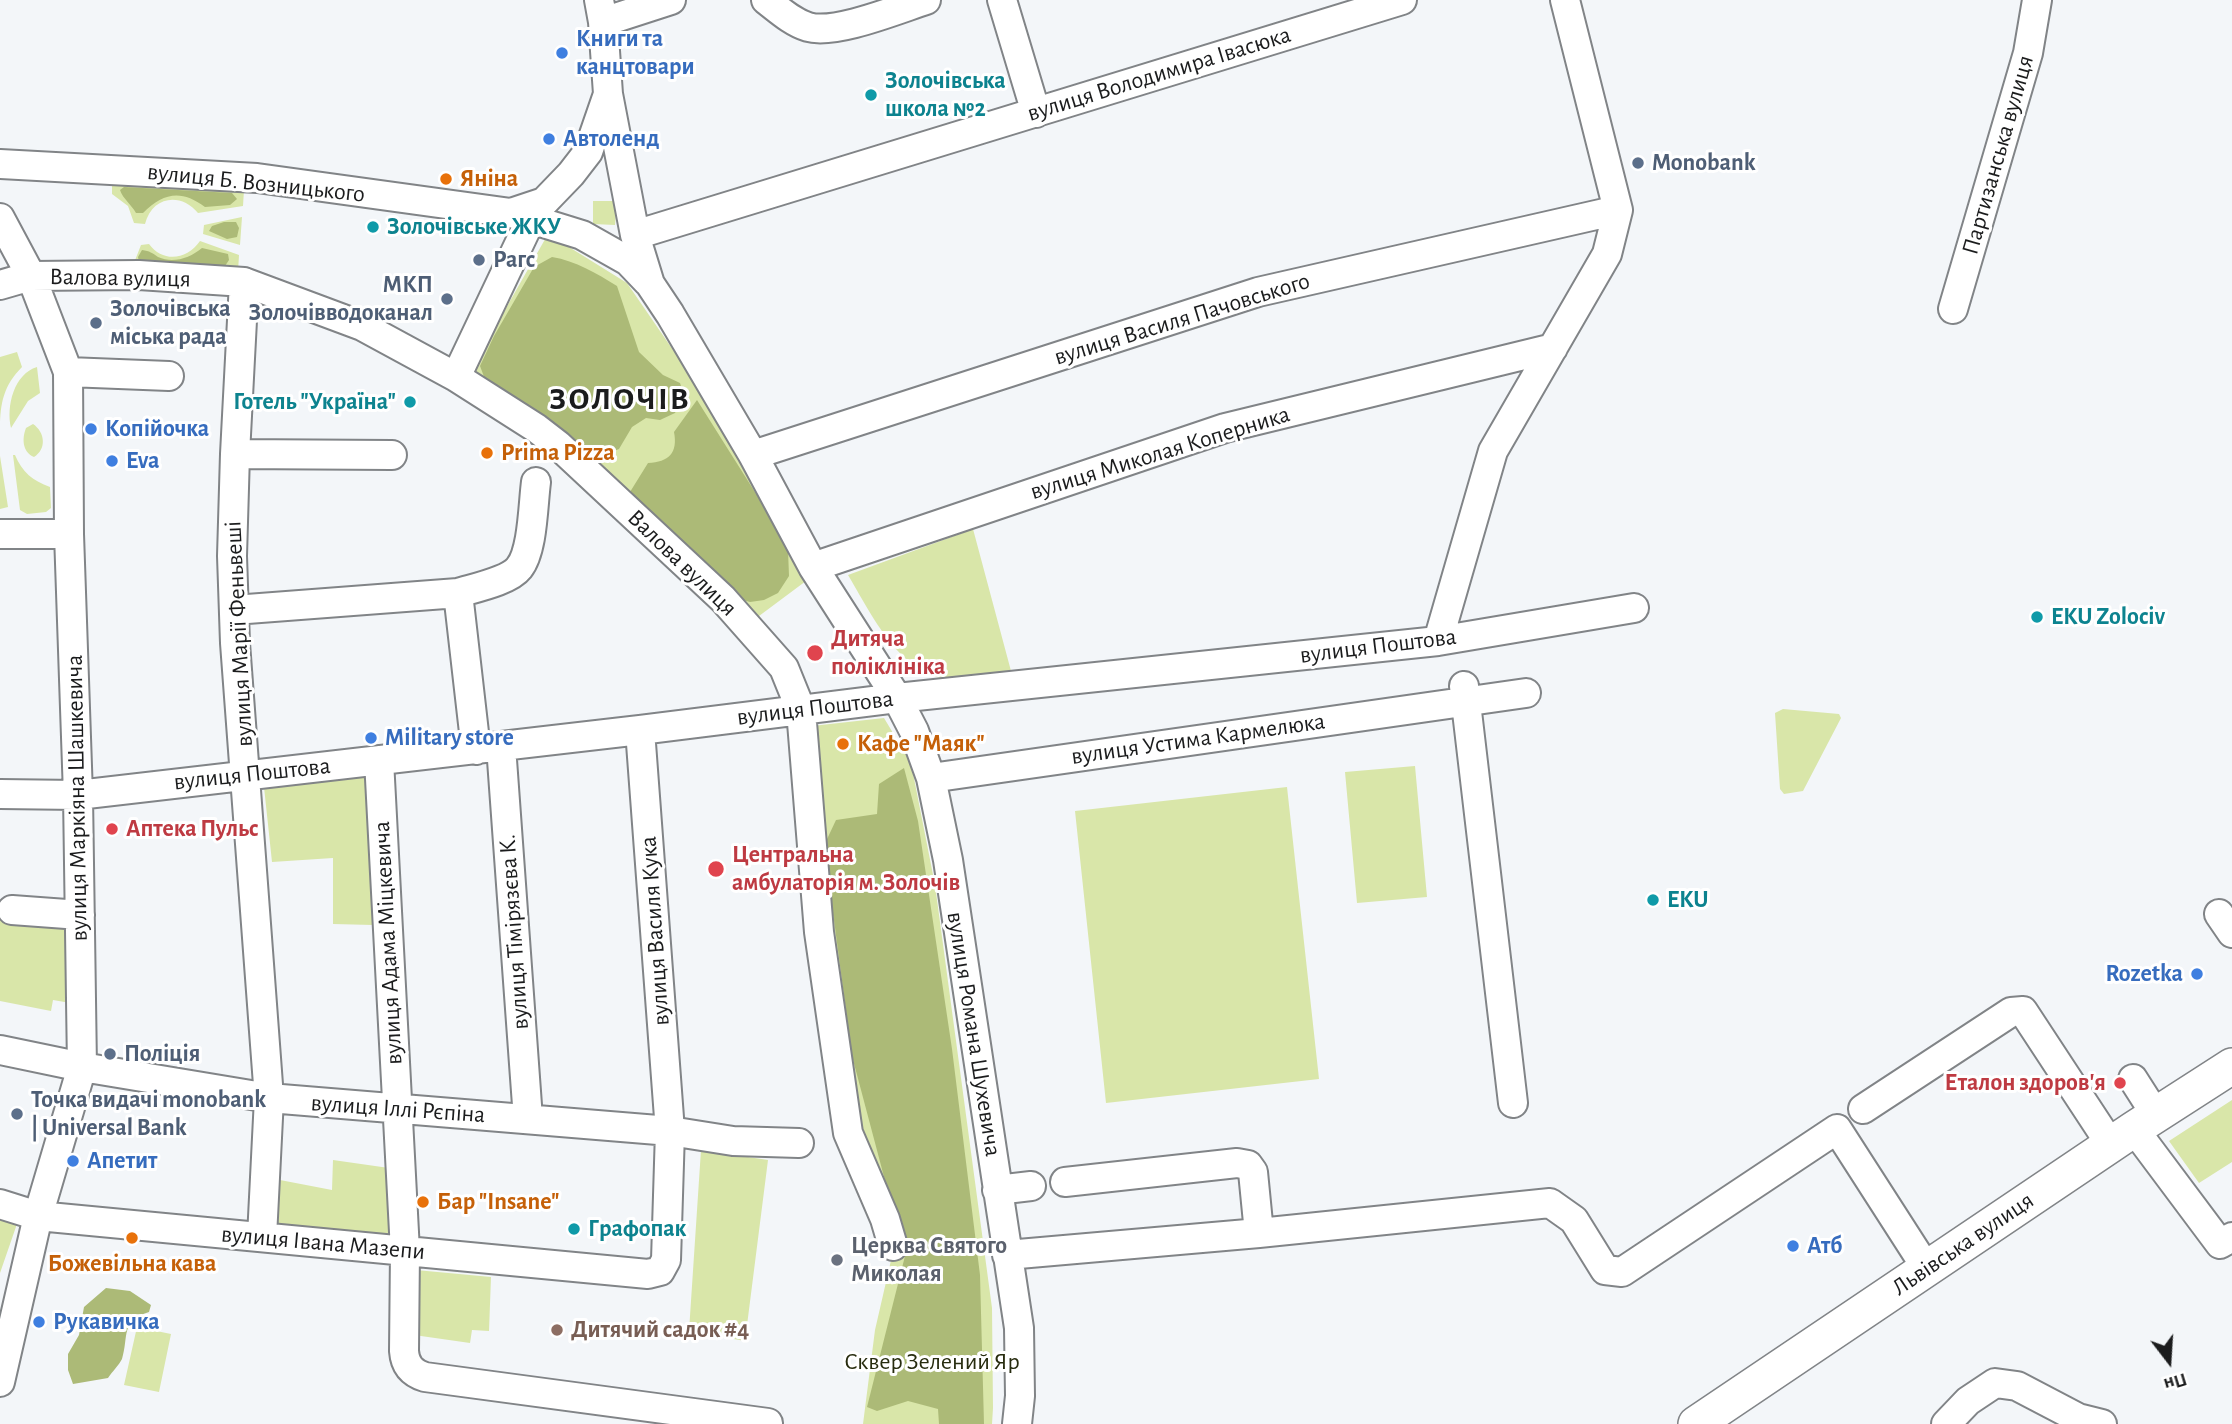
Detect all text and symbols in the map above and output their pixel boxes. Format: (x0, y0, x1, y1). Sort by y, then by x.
street label: вулиця Володимира Івасюка (1024, 20, 1294, 128)
place label: Книги та канцтовари (576, 25, 695, 81)
marker: Книги та канцтовари (554, 45, 570, 61)
street label: Партизанська вулиця (1956, 52, 2040, 258)
place label: Золочівська школа №2 (885, 67, 1006, 123)
marker: Золочівська школа №2 (863, 87, 879, 103)
place label: Автоленд (563, 125, 660, 153)
marker: Автоленд (541, 131, 557, 147)
place label: Monobank (1652, 149, 1756, 177)
marker: Monobank (1630, 155, 1646, 171)
street label: вулиця Б. Возницького (146, 157, 366, 209)
place label: Яніна (460, 165, 518, 193)
marker: Яніна (438, 171, 454, 187)
place label: Золочівське ЖКУ (387, 213, 561, 241)
marker: Золочівське ЖКУ (365, 219, 381, 235)
place label: Рагс (493, 246, 535, 274)
marker: Рагс (471, 252, 487, 268)
street label: Валова вулиця (49, 262, 191, 294)
street label: вулиця Василя Пачовського (1051, 266, 1313, 372)
place label: МКП Золочівводоканал (248, 271, 433, 327)
marker: МКП Золочівводоканал (439, 291, 455, 307)
place label: Золочівська міська рада (110, 295, 231, 351)
marker: Золочівська міська рада (88, 315, 104, 331)
district label: ЗОЛОЧІВ (550, 380, 690, 418)
place label: Готель "Україна" (233, 388, 396, 416)
marker: Готель "Україна" (402, 394, 418, 410)
street label: вулиця Миколая Коперника (1027, 400, 1293, 506)
place label: Копійочка (105, 415, 209, 443)
marker: Копійочка (83, 421, 99, 437)
place label: Prima Pizza (501, 439, 615, 467)
marker: Prima Pizza (479, 445, 495, 461)
place label: Eva (126, 447, 160, 475)
marker: Eva (104, 453, 120, 469)
street label: Валова вулиця (621, 504, 743, 622)
street label: вулиця Марії Феньвеші (219, 520, 259, 748)
place label: EKU Zolociv (2051, 603, 2165, 631)
marker: EKU Zolociv (2029, 609, 2045, 625)
street label: вулиця Поштова (1298, 622, 1458, 670)
place label: Дитяча поліклініка (831, 625, 945, 681)
marker: Дитяча поліклініка (805, 643, 825, 663)
street label: вулиця Маркіяна Шашкевича (60, 654, 94, 942)
street label: вулиця Поштова (735, 684, 895, 732)
street label: вулиця Устима Кармелюка (1069, 707, 1327, 771)
place label: Military store (385, 724, 514, 752)
marker: Military store (363, 730, 379, 746)
place label: Кафе "Маяк" (857, 730, 985, 758)
marker: Кафе "Маяк" (835, 736, 851, 752)
street label: вулиця Поштова (172, 751, 332, 797)
place label: Аптека Пульс (126, 815, 259, 843)
street label: вулиця Адама Міцкевича (367, 820, 409, 1066)
marker: Аптека Пульс (104, 821, 120, 837)
street label: вулиця Тімірязєва К. (493, 833, 535, 1031)
street label: вулиця Василя Кука (634, 835, 676, 1027)
place label: Центральна амбулаторія м. Золочів (732, 841, 960, 897)
marker: Центральна амбулаторія м. Золочів (706, 859, 726, 879)
place label: EKU (1667, 886, 1709, 914)
marker: EKU (1645, 892, 1661, 908)
street label: вулиця Романа Шухевича (940, 910, 1008, 1158)
place label: Rozetka (2105, 960, 2183, 988)
marker: Rozetka (2189, 966, 2205, 982)
place label: Поліція (124, 1040, 200, 1068)
marker: Поліція (102, 1046, 118, 1062)
place label: Еталон здоров'я (1945, 1069, 2106, 1097)
marker: Еталон здоров'я (2112, 1075, 2128, 1091)
place label: Точка видачі monobank | Universal Bank (31, 1086, 266, 1142)
street label: вулиця Іллі Рєпіна (310, 1089, 486, 1129)
marker: Точка видачі monobank | Universal Bank (9, 1106, 25, 1122)
place label: Апетит (87, 1147, 157, 1175)
marker: Апетит (65, 1153, 81, 1169)
street label: Львівська вулиця (1887, 1186, 2039, 1302)
place label: Бар "Insane" (437, 1188, 560, 1216)
marker: Бар "Insane" (415, 1194, 431, 1210)
place label: Графопак (588, 1215, 686, 1243)
street label: вулиця Івана Мазепи (220, 1220, 426, 1266)
marker: Графопак (566, 1221, 582, 1237)
marker: Божевільна кава (124, 1230, 140, 1246)
place label: Церква Святого Миколая (851, 1232, 1007, 1288)
place label: Атб (1807, 1232, 1842, 1260)
marker: Атб (1785, 1238, 1801, 1254)
place label: Божевільна кава (48, 1250, 216, 1278)
marker: Церква Святого Миколая (829, 1252, 845, 1268)
place label: Рукавичка (53, 1308, 160, 1336)
marker: Рукавичка (31, 1314, 47, 1330)
place label: Дитячий садок #4 (571, 1316, 749, 1344)
marker: Дитячий садок #4 (549, 1322, 565, 1338)
north arrow (2134, 1326, 2204, 1396)
park label: Сквер Зелений Яр (844, 1348, 1020, 1376)
text: Пн (2161, 1369, 2189, 1394)

